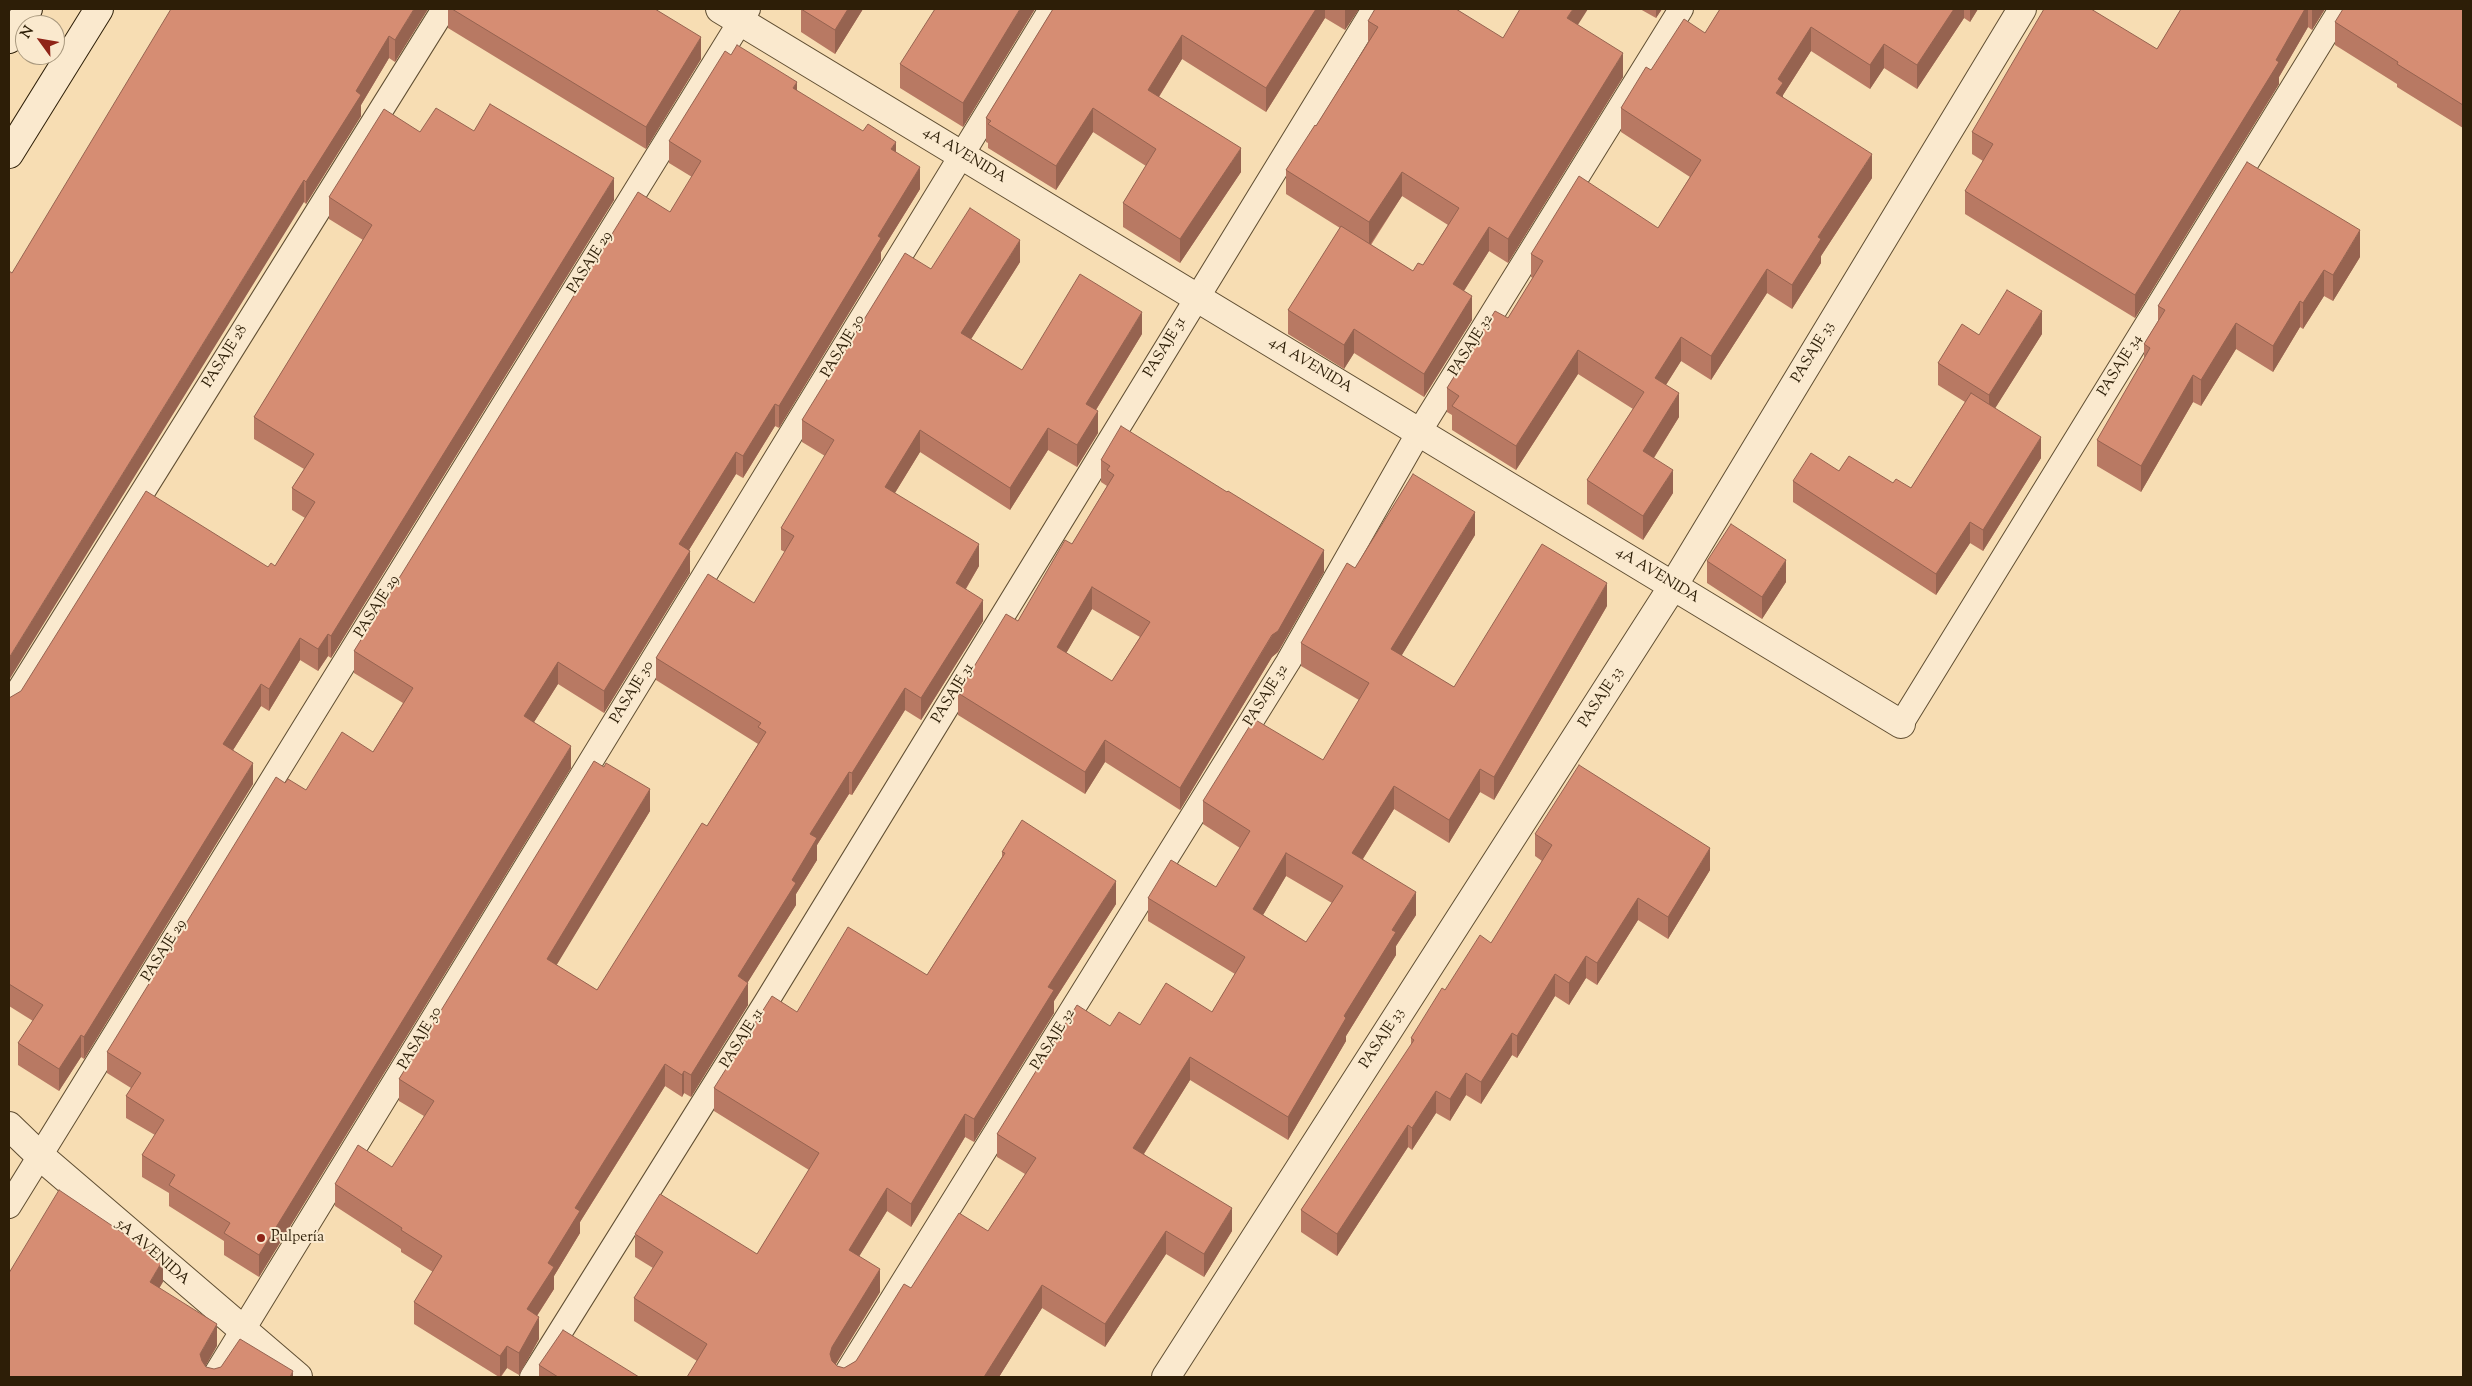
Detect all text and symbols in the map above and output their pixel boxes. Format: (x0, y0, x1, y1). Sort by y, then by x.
north arrow (15, 15, 65, 65)
text: N (17, 23, 40, 43)
street label: 4A AVENIDA (919, 124, 1009, 188)
street label: PASAJE 29 (565, 228, 617, 298)
street label: PASAJE 30 (818, 312, 870, 382)
street label: PASAJE 32 (1446, 312, 1498, 380)
street label: PASAJE 31 (1141, 315, 1191, 381)
street label: PASAJE 33 (1789, 319, 1839, 387)
street label: PASAJE 28 (200, 322, 252, 392)
street label: PASAJE 34 (2095, 332, 2147, 400)
street label: 4A AVENIDA (1265, 334, 1355, 398)
street label: 4A AVENIDA (1612, 544, 1702, 608)
street label: PASAJE 29 (352, 572, 404, 642)
street label: PASAJE 30 (607, 658, 659, 728)
street label: PASAJE 31 (929, 661, 979, 727)
street label: PASAJE 32 (1241, 662, 1293, 730)
street label: PASAJE 33 (1576, 664, 1628, 732)
street label: PASAJE 29 (139, 916, 191, 986)
street label: PASAJE 30 (395, 1004, 447, 1074)
street label: PASAJE 33 (1357, 1005, 1409, 1073)
street label: PASAJE 31 (718, 1006, 768, 1072)
street label: PASAJE 32 (1028, 1006, 1080, 1074)
street label: 5A AVENIDA (111, 1216, 193, 1290)
place label: Pulpería (271, 1229, 324, 1247)
marker: Pulpería (255, 1232, 267, 1244)

